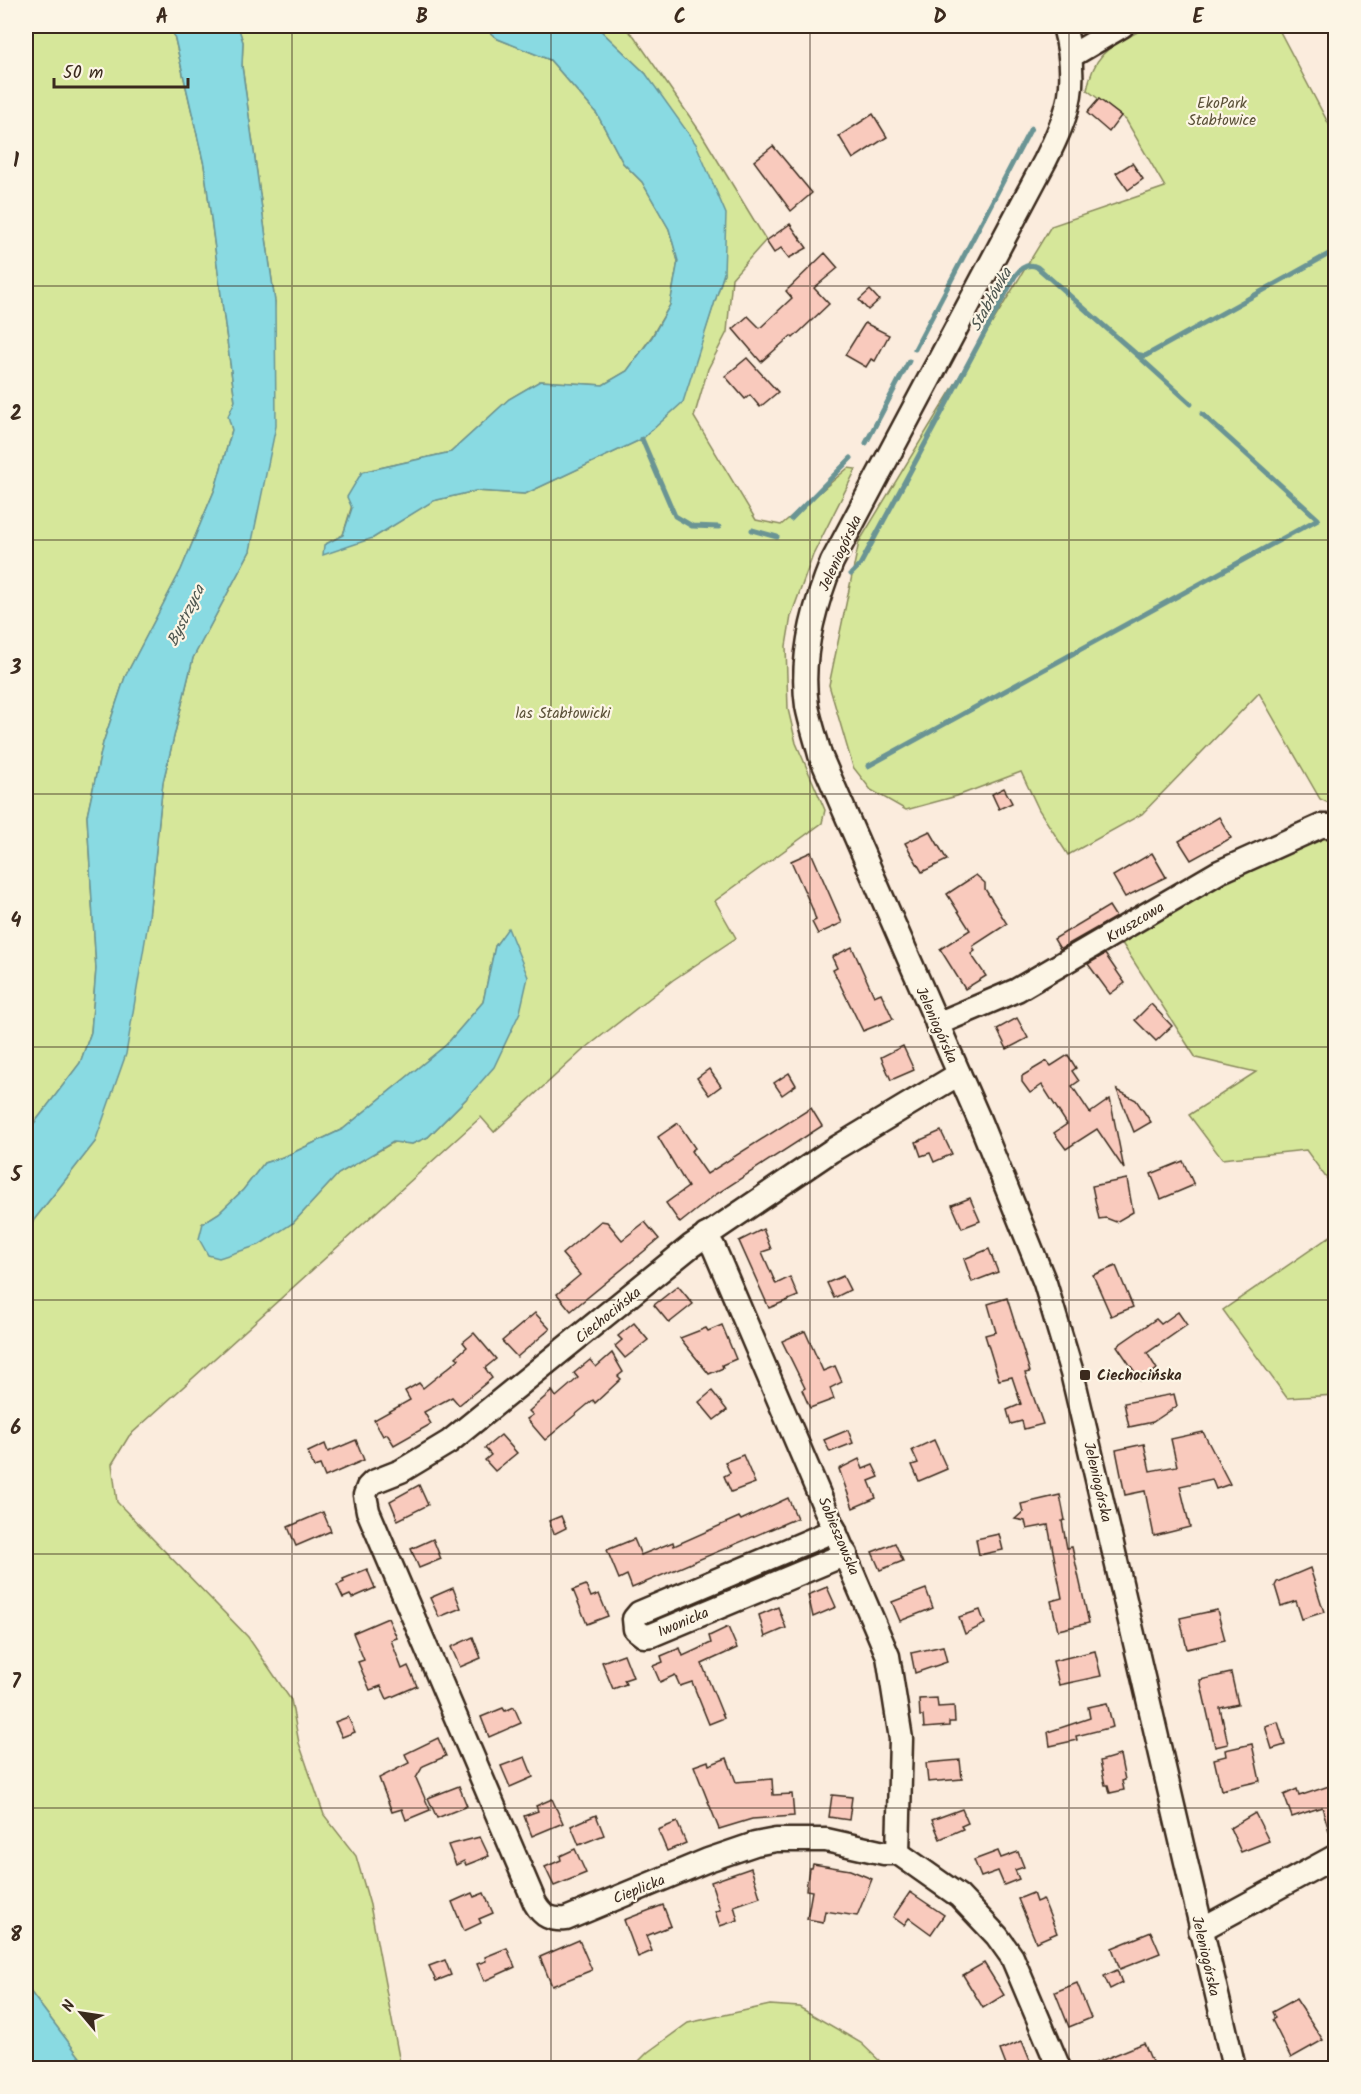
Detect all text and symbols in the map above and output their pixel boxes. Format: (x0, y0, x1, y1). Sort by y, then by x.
text: A (156, 2, 168, 34)
text: B (416, 2, 428, 34)
text: C (674, 2, 686, 34)
text: D (933, 2, 947, 34)
text: E (1192, 2, 1204, 34)
scale bar (54, 51, 188, 89)
text: 50 m (63, 59, 103, 88)
park label: EkoPark Stabłowice (1188, 92, 1256, 133)
text: 1 (13, 146, 19, 178)
water label: Stabłówka (964, 262, 1020, 336)
text: 2 (10, 399, 22, 431)
street label: Jeleniogórska (813, 511, 869, 596)
water label: Bystrzyca (161, 580, 213, 650)
text: 3 (10, 653, 22, 685)
park label: las Stabłowicki (516, 702, 612, 726)
street label: Kruszcowa (1102, 896, 1169, 950)
text: 4 (11, 906, 22, 938)
street label: Jeleniogórska (908, 983, 964, 1068)
text: 5 (10, 1160, 23, 1192)
street label: Ciechocińska (570, 1281, 647, 1350)
place label: Ciechocińska (1097, 1364, 1182, 1388)
marker: Ciechocińska (1078, 1368, 1092, 1382)
text: 6 (11, 1413, 22, 1445)
street label: Jeleniogórska (1076, 1440, 1118, 1525)
street label: Sobieszowska (811, 1493, 865, 1579)
street label: Iwonicka (654, 1601, 713, 1644)
text: 7 (11, 1667, 21, 1699)
street label: Cieplicka (610, 1869, 669, 1911)
street label: Jeleniogórska (1184, 1914, 1226, 1999)
text: 8 (10, 1920, 22, 1952)
north arrow (51, 1983, 111, 2043)
text: N (56, 1996, 83, 2017)

